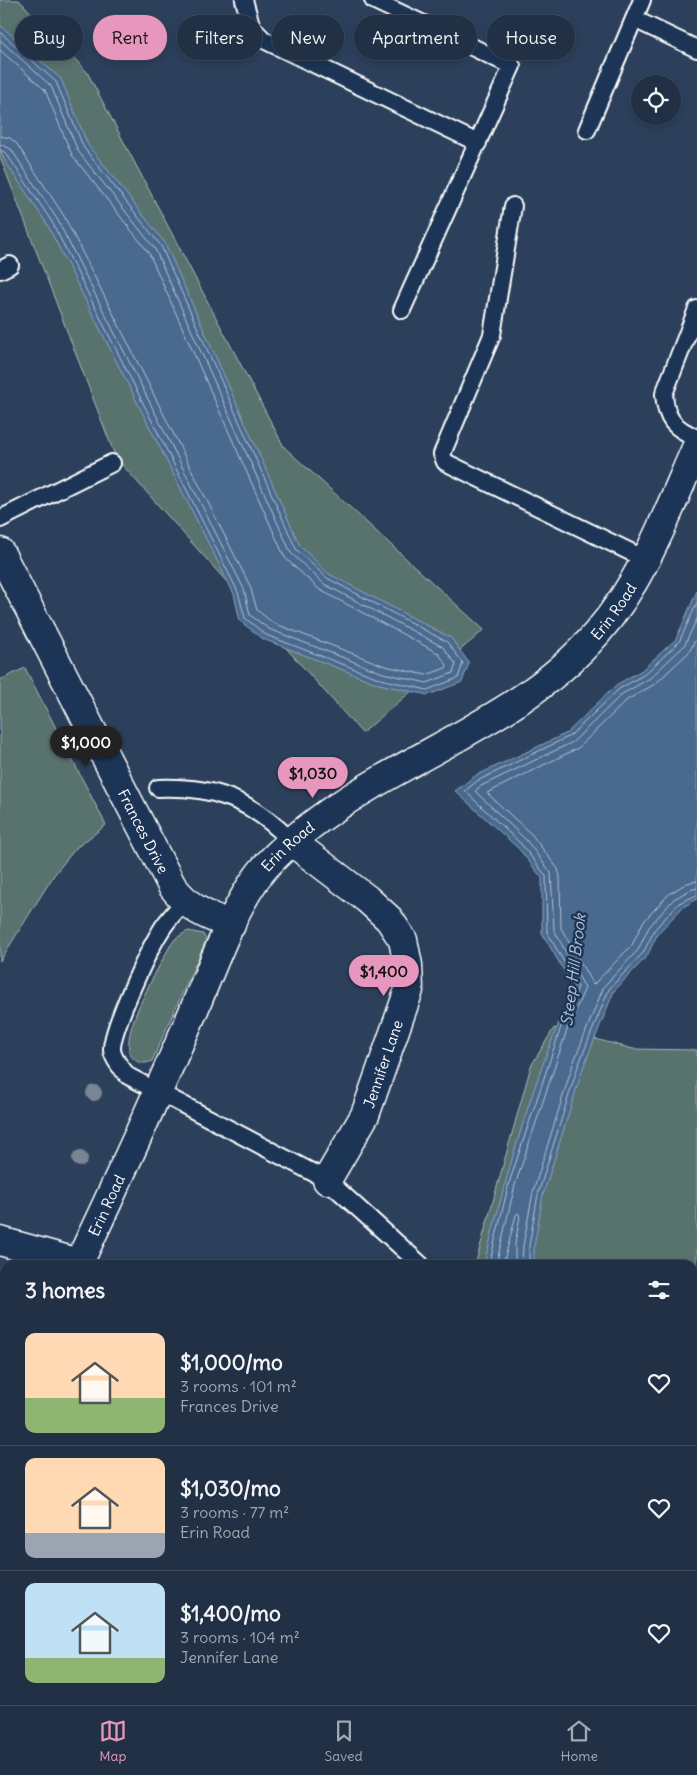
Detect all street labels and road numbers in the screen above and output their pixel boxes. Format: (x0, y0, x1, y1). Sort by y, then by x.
street label: Erin Road (586, 579, 640, 643)
street label: Frances Drive (114, 786, 173, 877)
street label: Erin Road (257, 817, 318, 875)
street label: Jennifer Lane (359, 1017, 407, 1111)
street label: Erin Road (84, 1171, 129, 1239)

